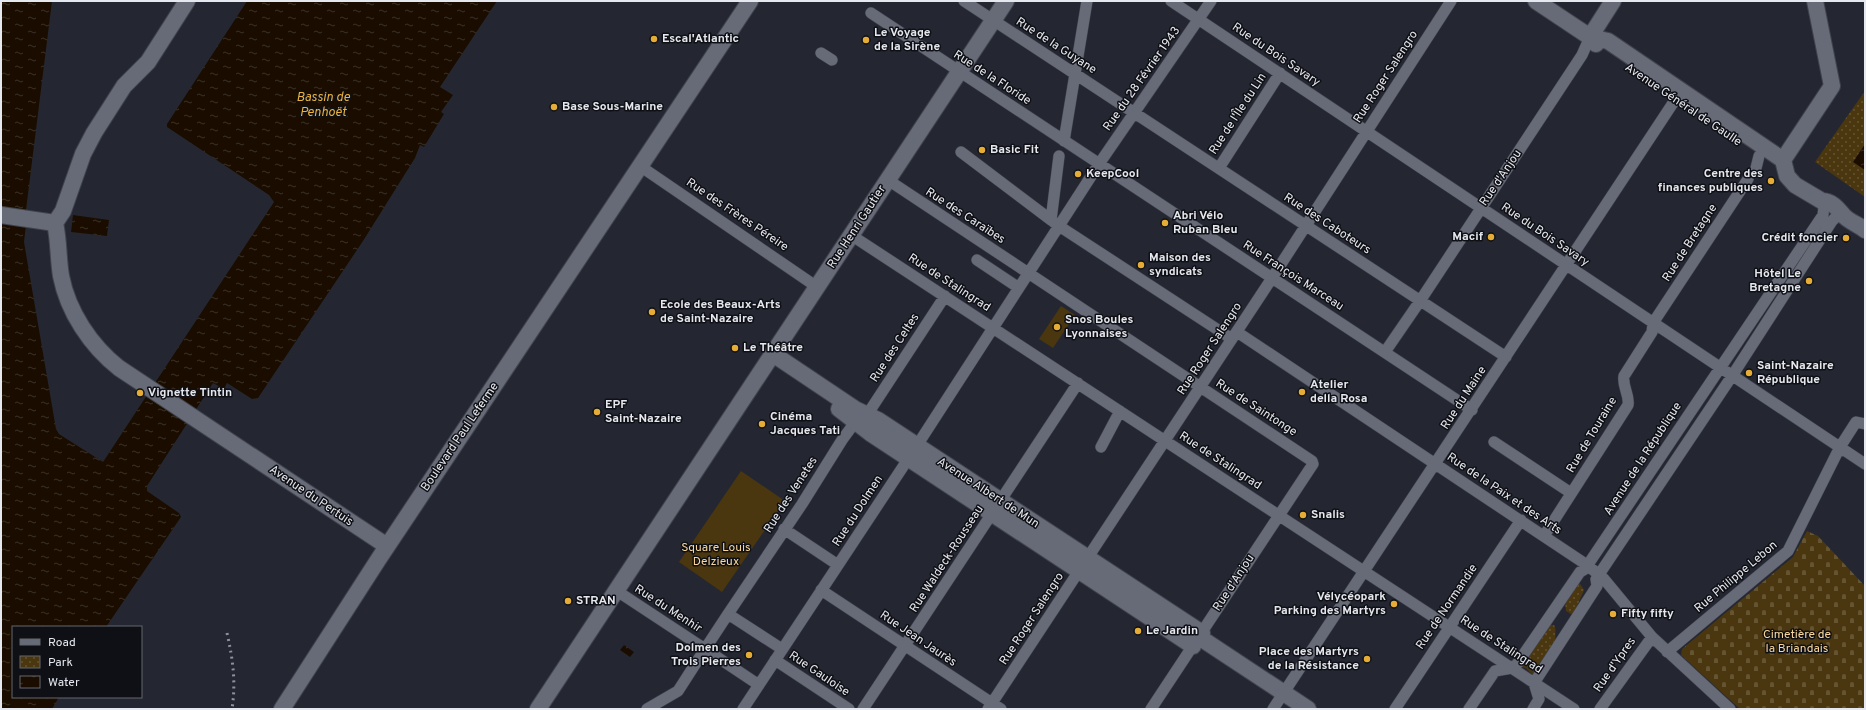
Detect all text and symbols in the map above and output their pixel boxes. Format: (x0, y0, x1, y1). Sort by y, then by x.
street label: Rue de la Guyane (1013, 14, 1099, 78)
street label: Rue du Bois Savary (1229, 19, 1323, 91)
street label: Rue du 28 Février 1943 (1100, 24, 1184, 134)
place label: Le Voyage de la Sirène (874, 25, 940, 55)
street label: Rue Roger Salengro (1350, 27, 1422, 126)
place label: Escal'Atlantic (662, 31, 739, 47)
marker: Escal'Atlantic (649, 34, 659, 44)
marker: Le Voyage de la Sirène (861, 35, 871, 45)
street label: Rue de la Floride (950, 47, 1034, 109)
street label: Avenue Général de Gaulle (1621, 60, 1745, 150)
street label: Rue de l'Île du Lin (1206, 70, 1270, 158)
water label: Bassin de Penhoët (296, 90, 350, 121)
place label: Base Sous-Marine (562, 99, 663, 115)
marker: Base Sous-Marine (549, 102, 559, 112)
place label: Basic Fit (990, 142, 1039, 158)
marker: Basic Fit (977, 145, 987, 155)
street label: Rue d'Anjou (1476, 147, 1526, 209)
place label: KeepCool (1086, 166, 1139, 182)
place label: Centre des finances publiques (1658, 166, 1763, 196)
marker: KeepCool (1073, 169, 1083, 179)
street label: Rue des Frères Péreire (683, 175, 791, 255)
marker: Centre des finances publiques (1766, 176, 1776, 186)
street label: Rue Henri Gautier (824, 182, 890, 272)
street label: Rue des Caraïbes (922, 184, 1008, 248)
street label: Rue des Caboteurs (1280, 190, 1374, 258)
street label: Rue du Bois Savary (1498, 199, 1592, 271)
street label: Rue de Bretagne (1659, 201, 1721, 285)
place label: Abri Vélo Ruban Bleu (1173, 208, 1238, 238)
marker: Abri Vélo Ruban Bleu (1160, 218, 1170, 228)
place label: Macif (1452, 229, 1484, 245)
place label: Crédit foncier (1761, 230, 1838, 246)
marker: Macif (1486, 232, 1496, 242)
marker: Crédit foncier (1841, 233, 1851, 243)
street label: Rue François Marceau (1239, 237, 1347, 315)
street label: Rue de Stalingrad (905, 250, 993, 316)
place label: Maison des syndicats (1149, 250, 1211, 280)
marker: Maison des syndicats (1136, 260, 1146, 270)
place label: Hôtel Le Bretagne (1749, 266, 1801, 296)
marker: Hôtel Le Bretagne (1804, 276, 1814, 286)
place label: Ecole des Beaux-Arts de Saint-Nazaire (660, 297, 781, 327)
street label: Rue Roger Salengro (1174, 299, 1246, 398)
marker: Ecole des Beaux-Arts de Saint-Nazaire (647, 307, 657, 317)
street label: Rue des Celtes (867, 310, 923, 386)
place label: Snos Boules Lyonnaises (1065, 312, 1133, 342)
marker: Snos Boules Lyonnaises (1052, 322, 1062, 332)
place label: Le Théâtre (743, 340, 803, 356)
marker: Le Théâtre (730, 343, 740, 353)
place label: Saint-Nazaire République (1757, 358, 1834, 388)
street label: Rue du Maine (1438, 363, 1490, 433)
marker: Saint-Nazaire République (1744, 368, 1754, 378)
street label: Rue de Saintonge (1212, 376, 1300, 440)
place label: Atelier della Rosa (1310, 377, 1367, 407)
street label: Boulevard Paul Leferme (418, 379, 502, 495)
place label: Vignette Tintin (148, 385, 232, 401)
marker: Atelier della Rosa (1297, 387, 1307, 397)
marker: Vignette Tintin (135, 388, 145, 398)
street label: Rue de Touraine (1563, 394, 1621, 476)
place label: EPF Saint-Nazaire (605, 397, 682, 427)
street label: Avenue de la République (1600, 399, 1686, 519)
marker: EPF Saint-Nazaire (592, 407, 602, 417)
place label: Cinéma Jacques Tati (770, 409, 840, 439)
marker: Cinéma Jacques Tati (757, 419, 767, 429)
street label: Rue de Stalingrad (1176, 428, 1264, 494)
street label: Rue de la Paix et des Arts (1443, 449, 1565, 539)
street label: Rue des Venetes (760, 454, 822, 536)
street label: Avenue Albert de Mun (934, 454, 1042, 532)
street label: Avenue du Pertuis (266, 462, 356, 530)
street label: Rue du Dolmen (829, 472, 887, 550)
street label: Rue Waldeck-Rousseau (906, 502, 988, 616)
place label: Snalis (1311, 507, 1345, 523)
marker: Snalis (1298, 510, 1308, 520)
street label: Rue Philippe Lebon (1691, 538, 1781, 616)
park label: Square Louis Delzieux (681, 540, 751, 570)
street label: Rue d'Anjou (1210, 551, 1258, 615)
street label: Rue de Normandie (1413, 561, 1481, 653)
street label: Rue Roger Salengro (996, 569, 1068, 668)
street label: Rue du Menhir (631, 581, 705, 637)
place label: Vélycéopark Parking des Martyrs (1274, 589, 1386, 619)
place label: STRAN (576, 593, 616, 609)
marker: STRAN (563, 596, 573, 606)
marker: Vélycéopark Parking des Martyrs (1389, 599, 1399, 609)
place label: Fifty fifty (1621, 606, 1674, 622)
street label: Rue Jean Jaurès (877, 607, 959, 671)
marker: Fifty fifty (1608, 609, 1618, 619)
street label: Rue de Stalingrad (1457, 612, 1545, 678)
place label: Le Jardin (1146, 623, 1198, 639)
legend (12, 626, 142, 698)
marker: Le Jardin (1133, 626, 1143, 636)
park label: Cimetière de la Briandais (1763, 627, 1831, 657)
street label: Rue d'Ypres (1590, 634, 1640, 696)
text: Road (48, 635, 76, 651)
place label: Dolmen des Trois Pierres (671, 640, 741, 670)
place label: Place des Martyrs de la Résistance (1259, 644, 1359, 674)
street label: Rue Gauloise (786, 648, 852, 700)
marker: Dolmen des Trois Pierres (744, 650, 754, 660)
marker: Place des Martyrs de la Résistance (1362, 654, 1372, 664)
text: Park (48, 655, 73, 671)
text: Water (48, 675, 80, 691)

